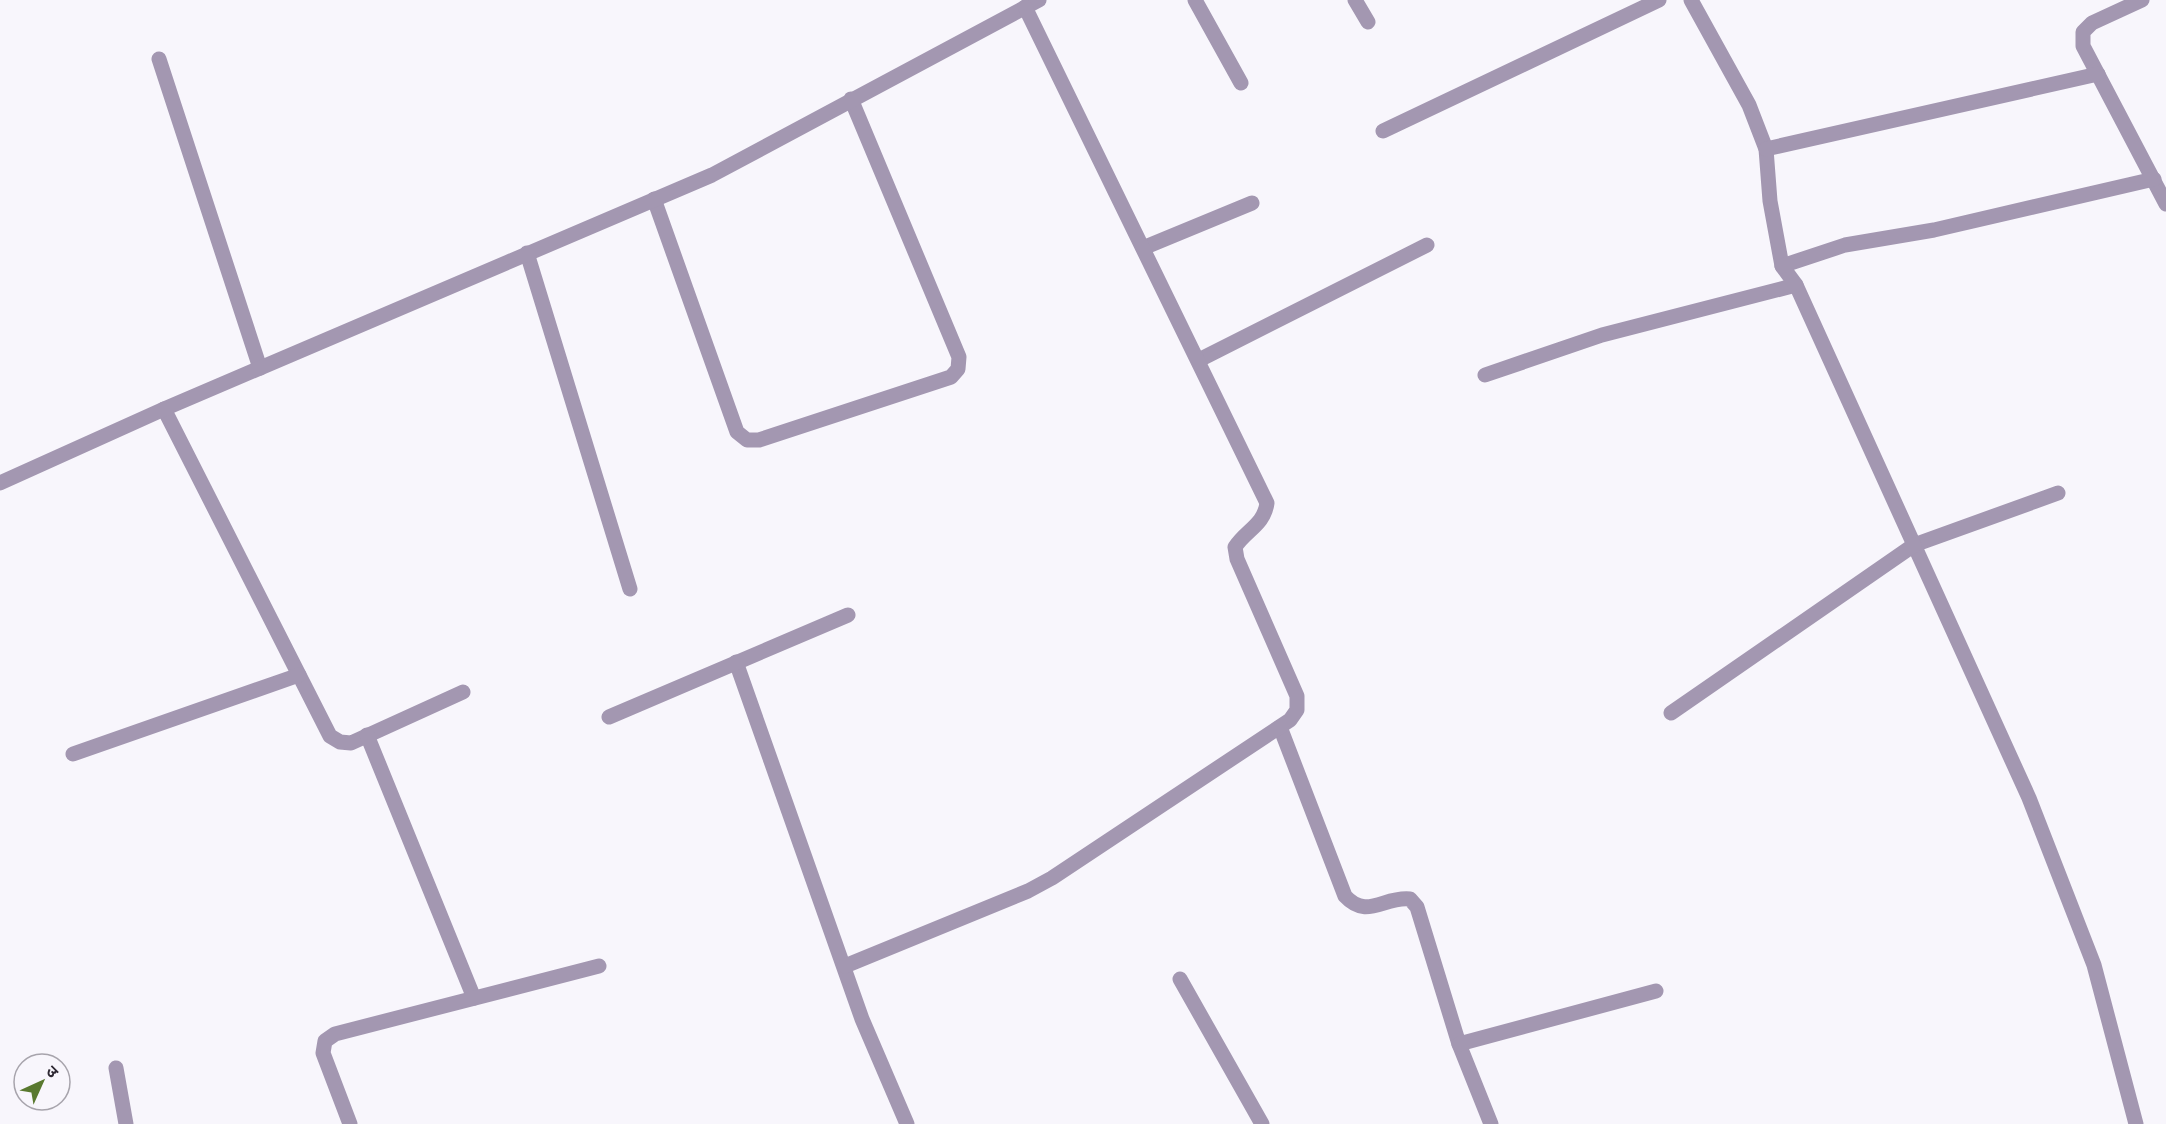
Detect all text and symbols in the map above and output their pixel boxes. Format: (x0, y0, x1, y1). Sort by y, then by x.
north arrow (12, 1052, 72, 1112)
text: उ (41, 1060, 65, 1084)

